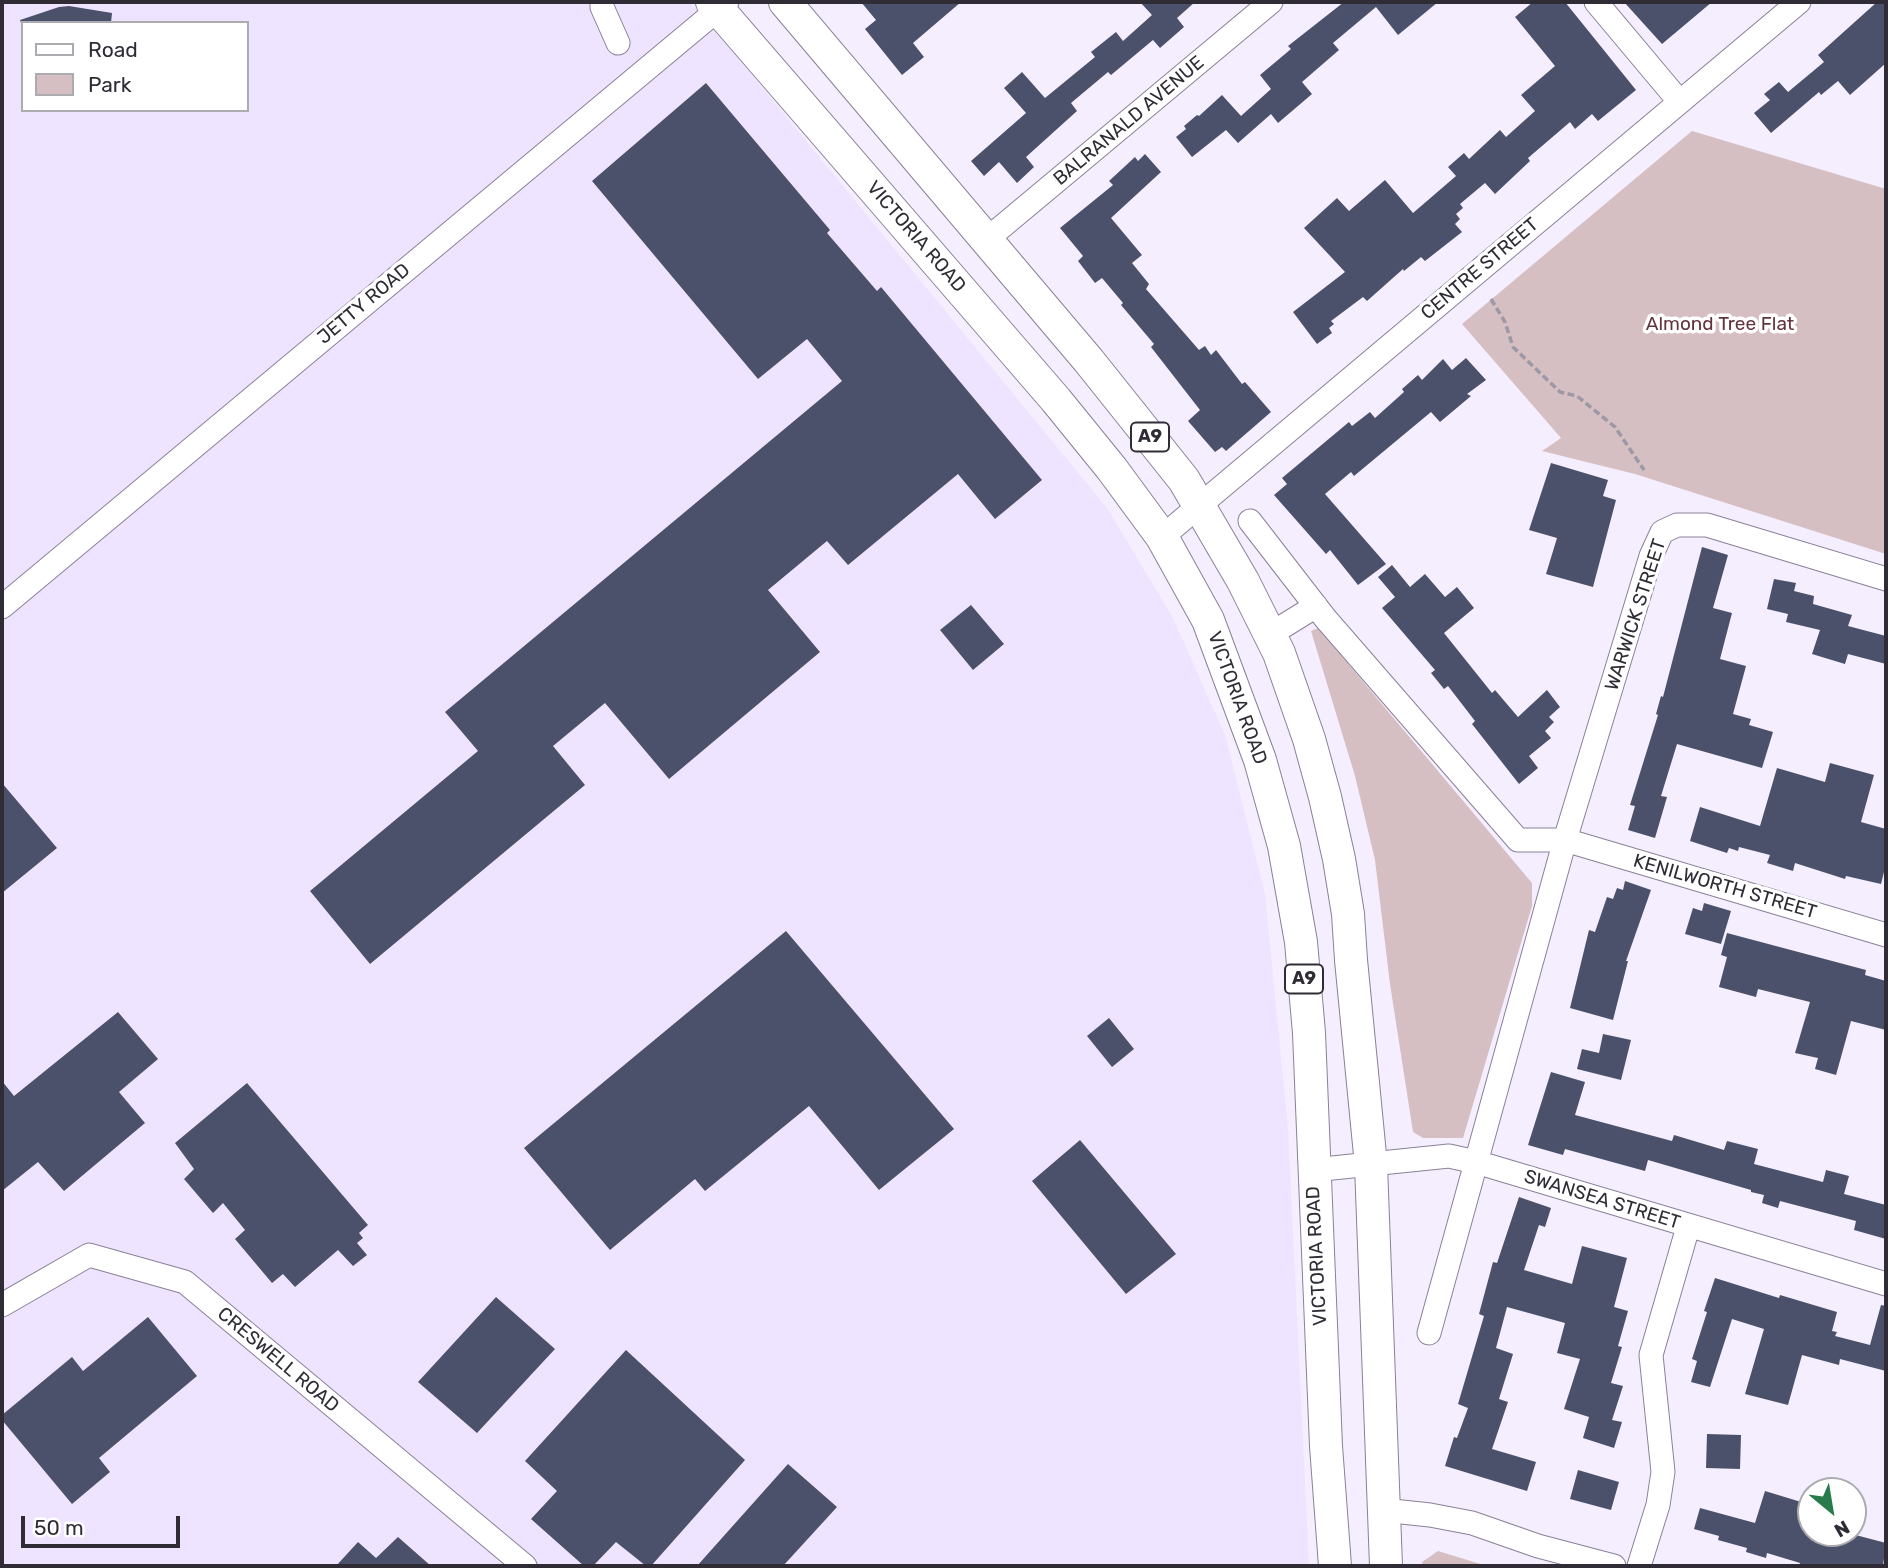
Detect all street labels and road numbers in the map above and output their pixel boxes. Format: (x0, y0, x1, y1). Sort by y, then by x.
street label: BALRANALD AVENUE (1049, 51, 1209, 191)
street label: VICTORIA ROAD (862, 177, 970, 297)
street label: CENTRE STREET (1417, 213, 1543, 325)
street label: JETTY ROAD (313, 259, 415, 349)
road number: A9 (1131, 422, 1169, 452)
street label: WARWICK STREET (1601, 536, 1671, 694)
street label: VICTORIA ROAD (1202, 628, 1272, 768)
street label: KENILWORTH STREET (1631, 850, 1819, 924)
road number: A9 (1285, 964, 1323, 994)
street label: SWANSEA STREET (1521, 1165, 1683, 1235)
street label: VICTORIA ROAD (1302, 1186, 1332, 1326)
street label: CRESWELL ROAD (213, 1302, 343, 1418)

